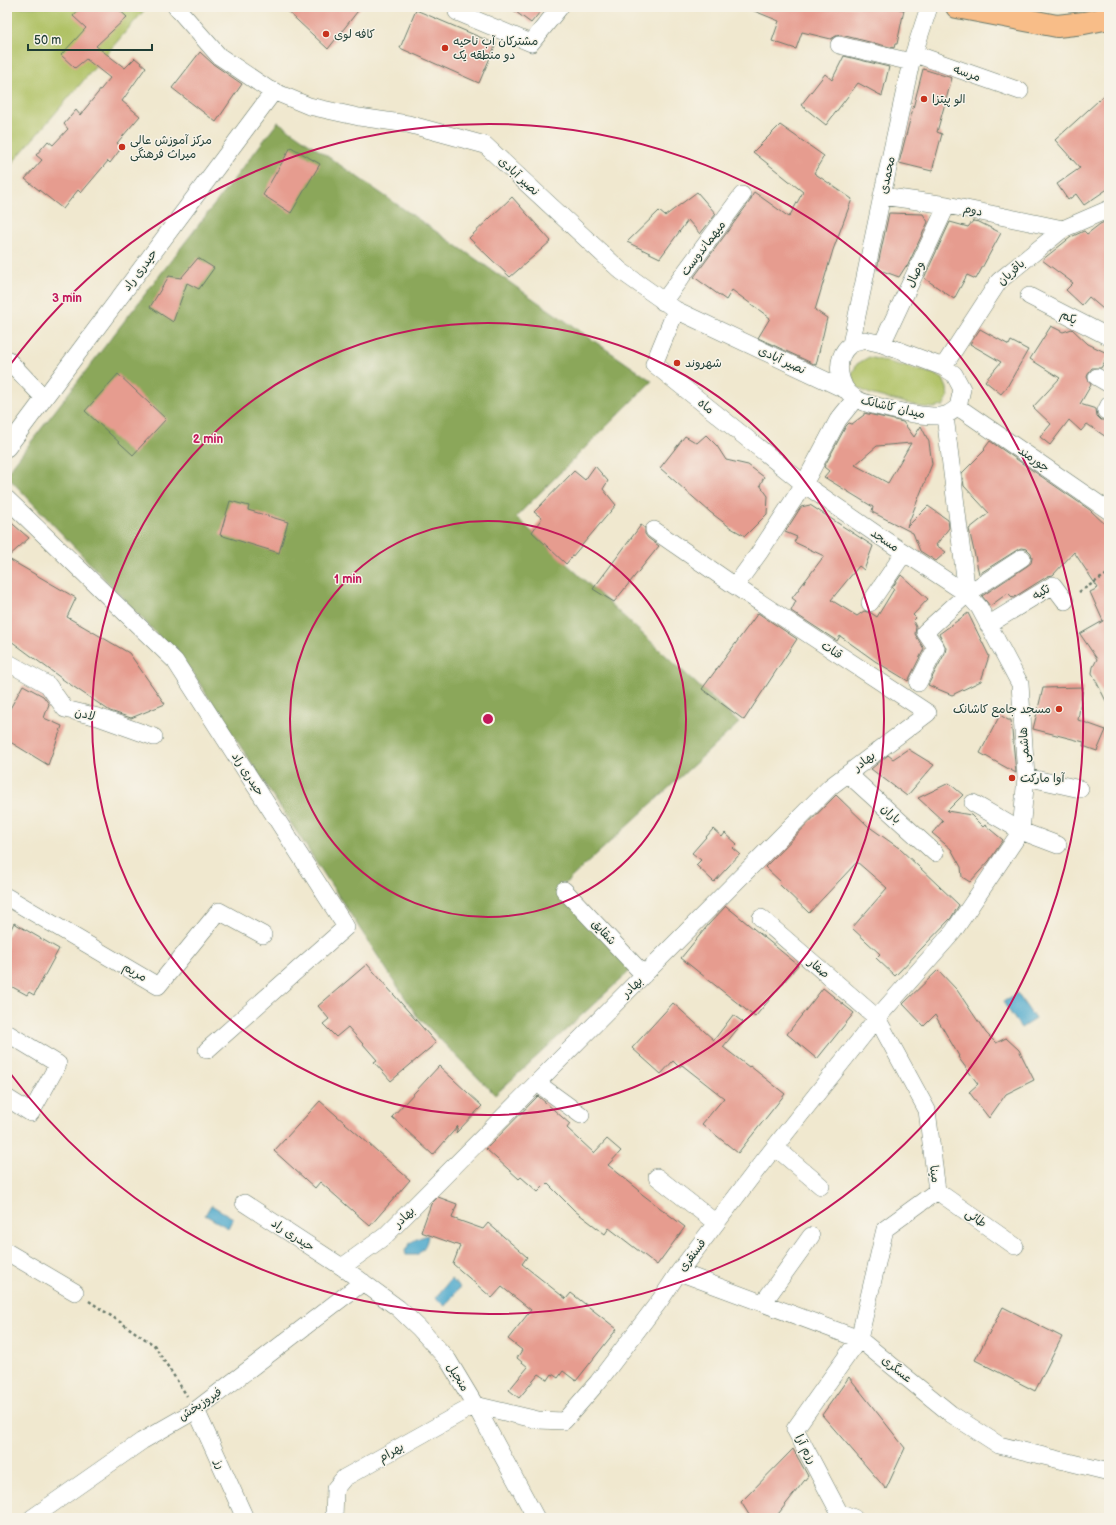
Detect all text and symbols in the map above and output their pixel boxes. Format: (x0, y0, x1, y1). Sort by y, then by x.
scale bar (28, 26, 152, 52)
place label: کافه لوی (334, 27, 375, 42)
marker: کافه لوی (321, 29, 331, 39)
text: 50 m (34, 33, 61, 48)
place label: مشترکان آب ناحیه دو منطقه یک (453, 34, 538, 63)
marker: مشترکان آب ناحیه دو منطقه یک (440, 43, 450, 53)
street label: مرسه (951, 62, 982, 85)
place label: الو پیتزا (932, 92, 966, 107)
marker: الو پیتزا (919, 94, 929, 104)
place label: مرکز آموزش عالی میراث فرهنگی (130, 133, 212, 162)
marker: مرکز آموزش عالی میراث فرهنگی (117, 142, 127, 152)
street label: نصیر آبادی (495, 154, 542, 199)
street label: محمدی (876, 155, 899, 195)
street label: دوم (962, 201, 984, 221)
street label: میهماندوست (678, 218, 729, 279)
street label: حیدری راد (120, 246, 161, 294)
street label: باقریان (994, 256, 1028, 289)
street label: وصال (903, 258, 928, 290)
text: 3 min (52, 291, 82, 306)
street label: یکم (1057, 307, 1080, 329)
street label: نصیر آبادی (756, 343, 808, 378)
place label: شهروند (685, 356, 722, 371)
marker: شهروند (672, 358, 682, 368)
street label: میدان کاشانک (859, 393, 927, 422)
street label: ماه (695, 395, 717, 417)
text: 2 min (193, 432, 223, 447)
street label: جورمند (1015, 443, 1052, 476)
street label: مسجد (868, 526, 902, 555)
text: 1 min (334, 572, 362, 587)
street label: تکیه (1030, 581, 1053, 603)
street label: قنات (818, 638, 845, 663)
place label: مسجد جامع کاشانک (953, 702, 1051, 718)
marker: مسجد جامع کاشانک (1054, 704, 1064, 714)
street label: لادن (73, 705, 97, 724)
centre of rings (481, 712, 495, 726)
street label: هاشمی (1016, 726, 1033, 763)
street label: بهادر (849, 748, 878, 775)
street label: حیدری راد (228, 750, 267, 799)
place label: آوا مارکت (1020, 771, 1066, 786)
marker: آوا مارکت (1007, 773, 1017, 783)
street label: باران (877, 801, 904, 827)
street label: شقایق (588, 916, 619, 948)
street label: صفار (804, 954, 832, 982)
street label: مریم (119, 960, 150, 986)
street label: بهادر (618, 974, 646, 1002)
street label: مینا (926, 1164, 943, 1184)
street label: بهادر (390, 1204, 418, 1232)
street label: طائی (962, 1206, 989, 1231)
street label: حیدری راد (268, 1216, 317, 1255)
street label: فسنقری (675, 1236, 710, 1275)
street label: عسگری (878, 1353, 915, 1386)
street label: منجیل (443, 1360, 472, 1394)
street label: فیروزبخش (176, 1384, 225, 1424)
street label: رزم آرا (791, 1432, 820, 1467)
street label: بهرام (376, 1439, 407, 1466)
street label: رز (210, 1456, 228, 1472)

